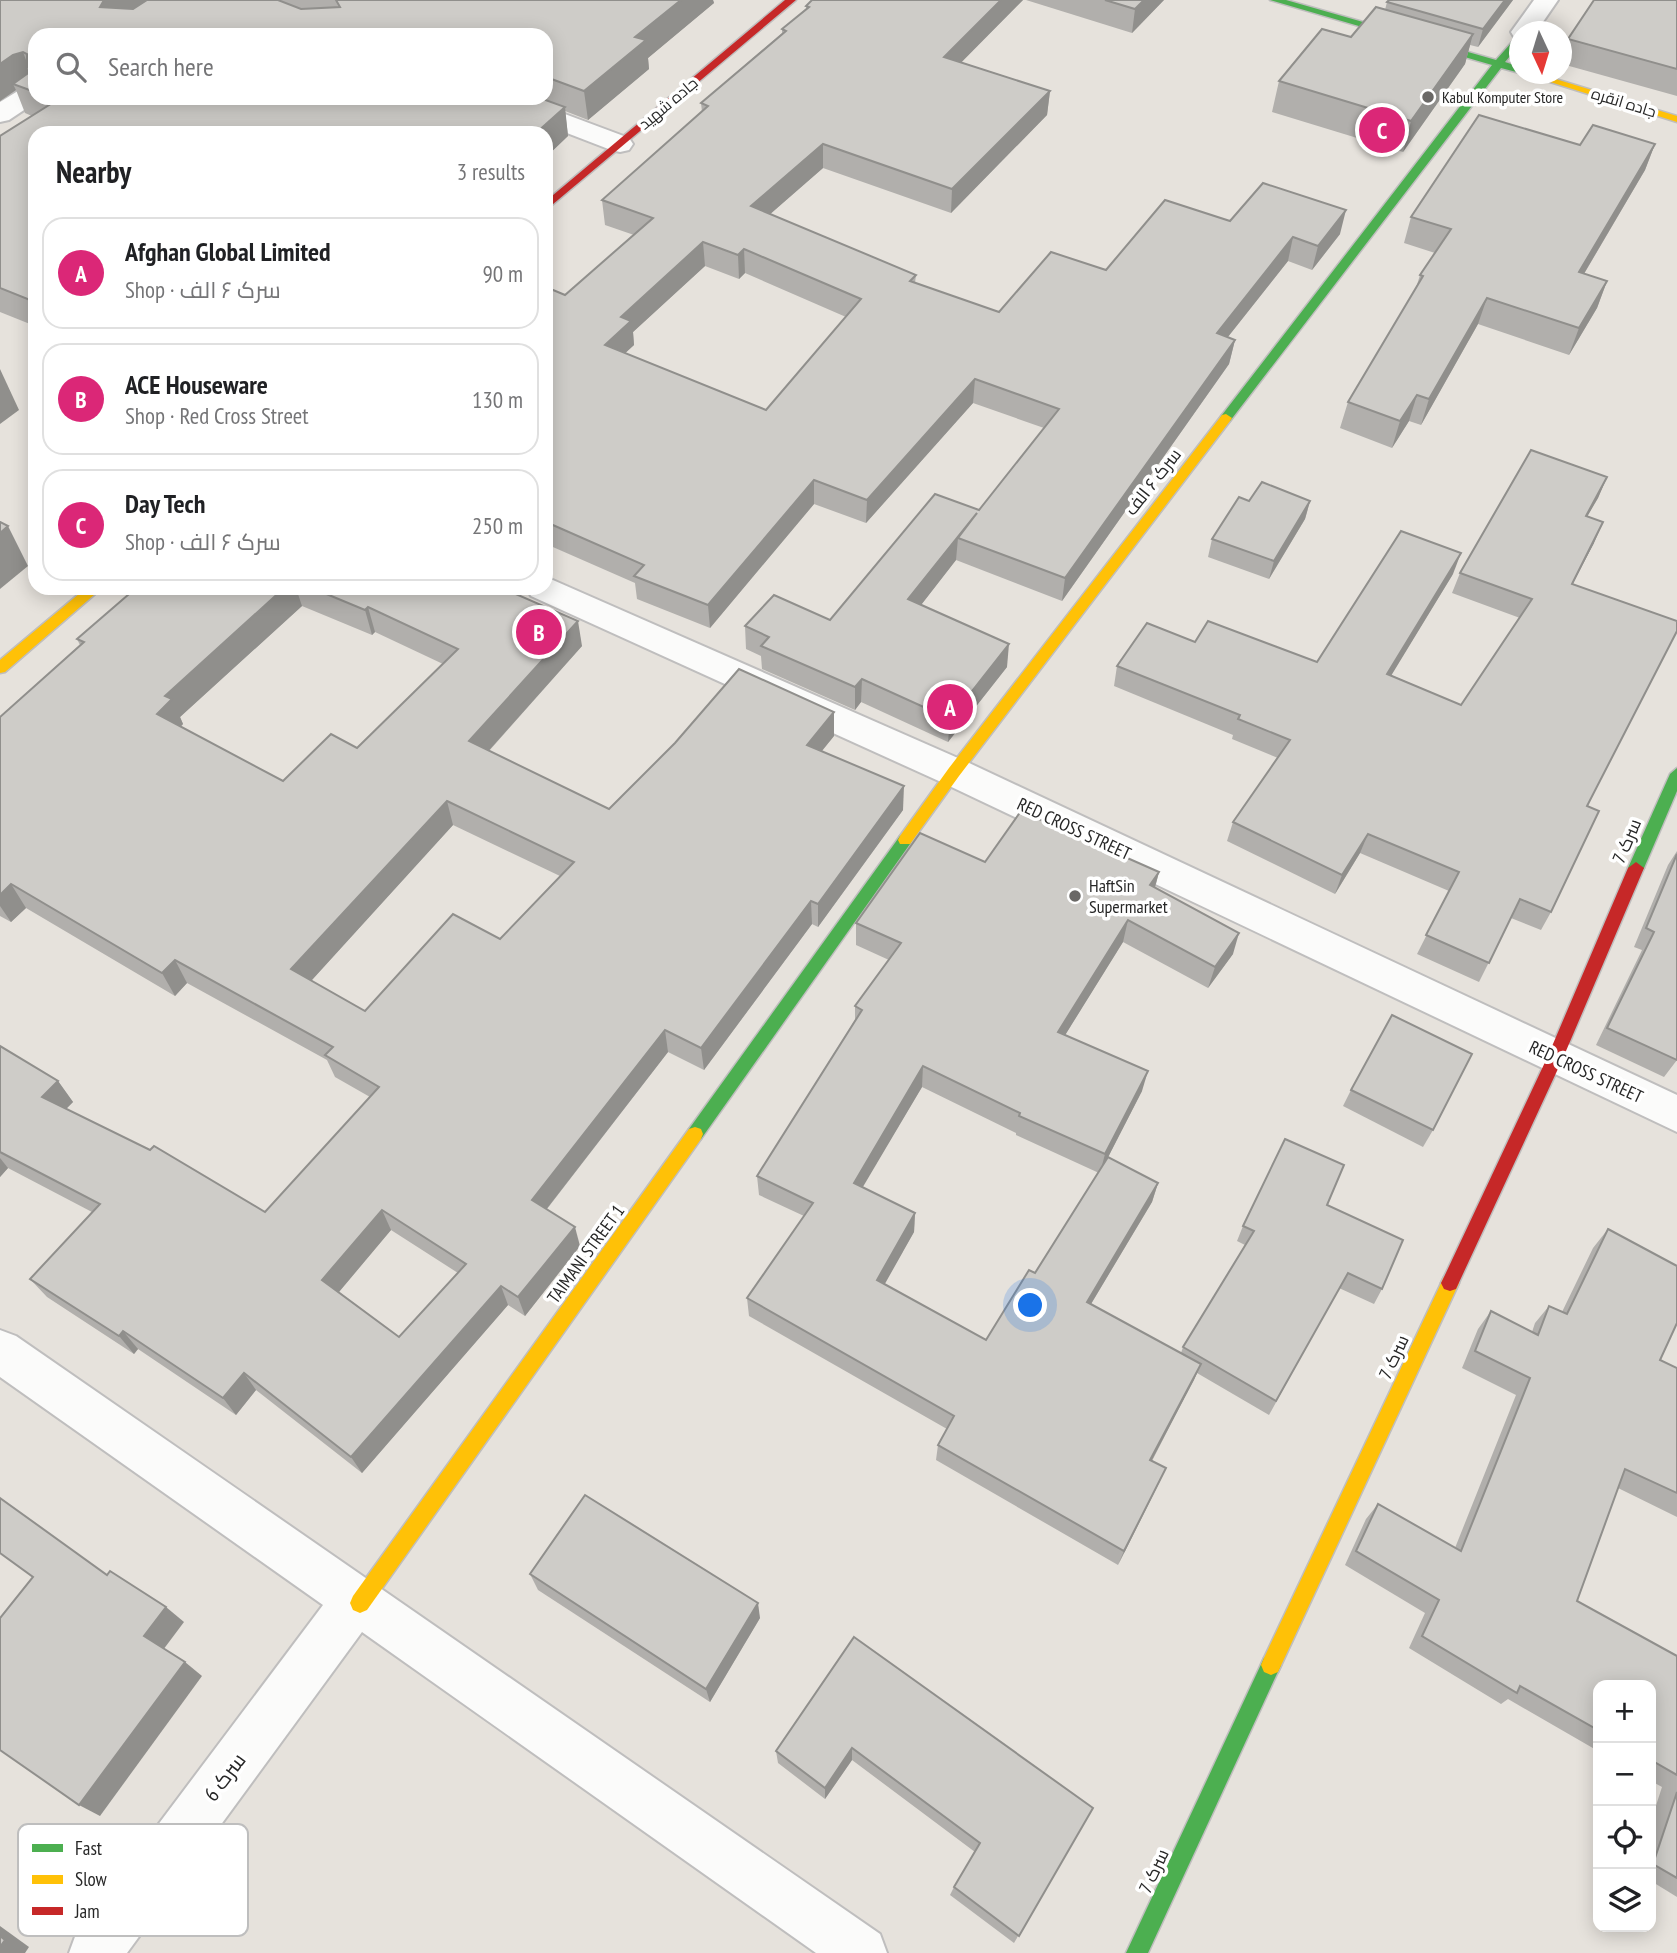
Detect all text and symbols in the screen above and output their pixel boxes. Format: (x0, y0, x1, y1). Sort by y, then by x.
north arrow (1509, 21, 1572, 84)
search box (28, 28, 553, 105)
icon: search (52, 48, 90, 86)
text: Search here (108, 50, 214, 83)
street label: جاده شهید (634, 72, 702, 134)
street label: جاده انقره (1589, 83, 1659, 121)
place label: Kabul Komputer Store (1442, 87, 1563, 107)
marker: Kabul Komputer Store (1420, 89, 1436, 105)
pin: C (1359, 104, 1405, 156)
text: Nearby (56, 152, 131, 191)
text: 3 results (457, 157, 525, 186)
text: Afghan Global Limited (125, 235, 331, 268)
text: A (75, 259, 87, 288)
text: 90 m (482, 259, 523, 288)
text: Shop · سرک ۶ الف (125, 275, 281, 304)
text: ACE Houseware (125, 368, 268, 401)
text: B (75, 385, 87, 414)
text: 130 m (472, 385, 523, 414)
text: Shop · Red Cross Street (125, 401, 309, 430)
street label: سرک ۶ الف (1119, 443, 1186, 520)
text: Day Tech (125, 487, 205, 520)
text: C (76, 511, 86, 540)
text: 250 m (472, 511, 523, 540)
text: Shop · سرک ۶ الف (125, 527, 281, 556)
pin: B (516, 606, 562, 658)
pin: A (927, 681, 973, 733)
street label: RED CROSS STREET (1014, 792, 1135, 865)
street label: سرک 7 (1607, 815, 1646, 866)
place label: HaftSin Supermarket (1089, 874, 1168, 918)
marker: HaftSin Supermarket (1067, 888, 1083, 904)
street label: RED CROSS STREET (1526, 1035, 1647, 1108)
street label: TAIMANI STREET 1 (542, 1200, 629, 1308)
your location (1013, 1288, 1047, 1322)
street label: سرک 7 (1373, 1331, 1414, 1383)
map controls (1593, 1680, 1656, 1932)
button: + (1593, 1680, 1656, 1743)
button: − (1593, 1743, 1656, 1806)
street label: سرک 6 (198, 1747, 252, 1806)
button: locate (1593, 1806, 1656, 1869)
legend (18, 1824, 248, 1936)
text: Fast (75, 1836, 103, 1860)
street label: سرک 7 (1133, 1845, 1174, 1897)
text: Slow (75, 1867, 108, 1891)
button: layers (1593, 1869, 1656, 1932)
text: Jam (74, 1899, 100, 1923)

